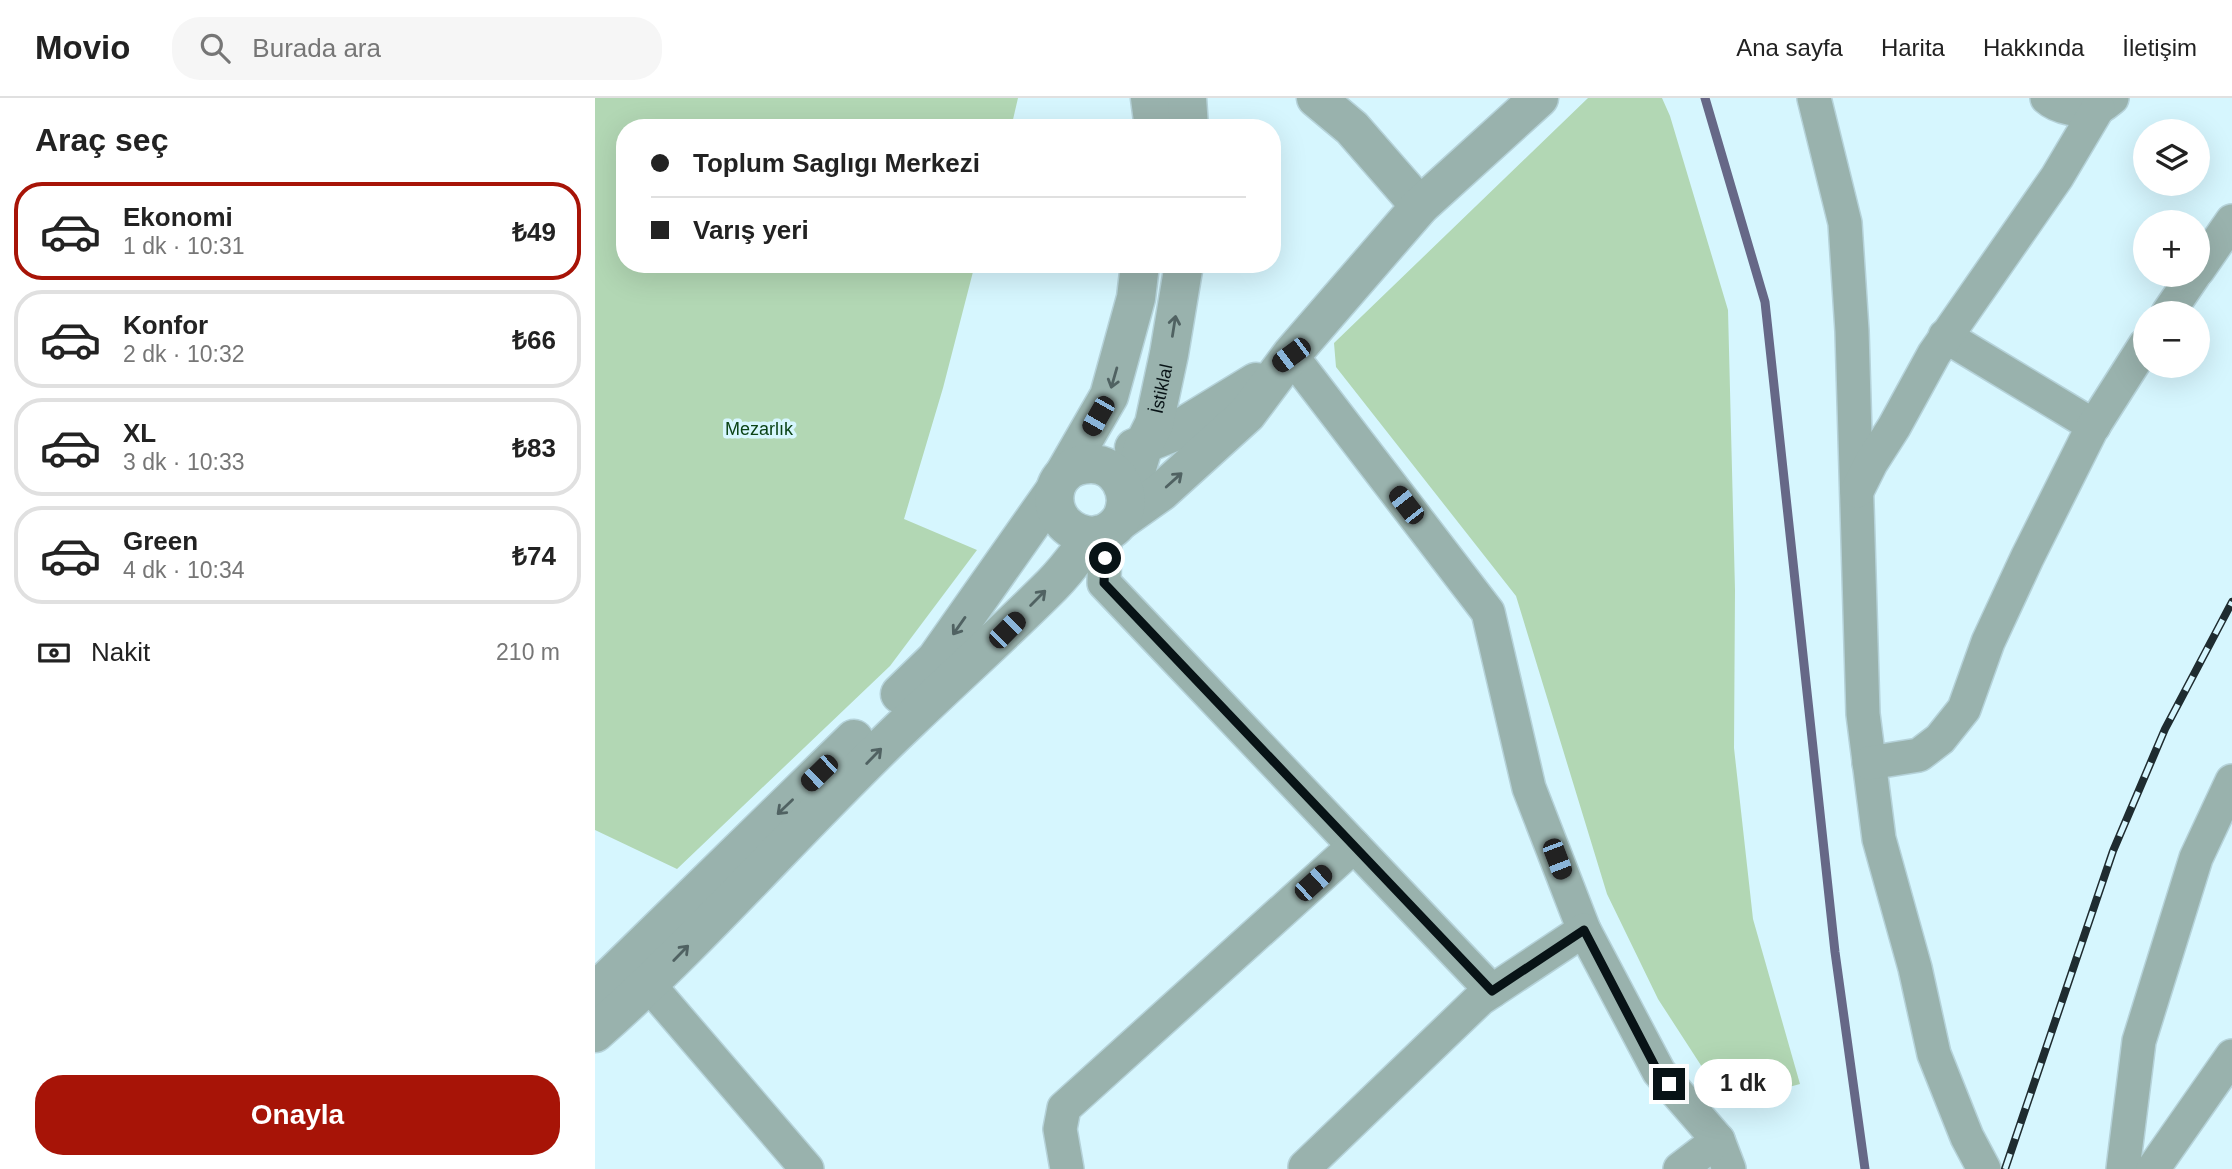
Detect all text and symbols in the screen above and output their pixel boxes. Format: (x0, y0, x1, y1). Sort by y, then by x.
search box (172, 17, 662, 80)
text: Movio (35, 29, 130, 66)
icon: search (196, 29, 234, 67)
text: Burada ara (252, 33, 381, 63)
text: Ana sayfa (1736, 34, 1843, 61)
text: Harita (1881, 34, 1945, 61)
text: Hakkında (1983, 34, 2084, 61)
text: İletişim (2122, 34, 2197, 61)
map controls (2133, 119, 2210, 378)
button: layers (2133, 119, 2210, 196)
text: Araç seç (35, 122, 168, 158)
text: Toplum Saglıgı Merkezi (693, 148, 980, 178)
icon: car (39, 200, 102, 263)
text: Ekonomi (123, 202, 233, 232)
button: + (2133, 210, 2210, 287)
text: Varış yeri (693, 215, 809, 245)
text: ₺49 (512, 217, 556, 247)
text: 1 dk · 10:31 (123, 233, 244, 259)
button: − (2133, 301, 2210, 378)
icon: car (39, 308, 102, 371)
text: Konfor (123, 310, 208, 340)
one-way arrow (1168, 315, 1181, 338)
text: ₺66 (512, 325, 556, 355)
car (1268, 334, 1315, 376)
text: 2 dk · 10:32 (123, 341, 244, 367)
street label: İstiklal (1147, 362, 1177, 415)
one-way arrow (1106, 367, 1119, 389)
car (1079, 393, 1118, 439)
icon: car (39, 416, 102, 479)
text: XL (123, 418, 156, 448)
park label: Mezarlık (725, 419, 794, 439)
text: ₺83 (512, 433, 556, 463)
text: 3 dk · 10:33 (123, 449, 244, 475)
one-way arrow (1165, 471, 1182, 488)
car (1385, 482, 1428, 528)
icon: car (39, 524, 102, 587)
text: Green (123, 526, 198, 556)
text: ₺74 (512, 541, 556, 571)
route start (1089, 542, 1121, 574)
text: 4 dk · 10:34 (123, 557, 244, 583)
one-way arrow (1030, 590, 1047, 607)
car (985, 608, 1030, 652)
one-way arrow (952, 616, 966, 635)
icon: cash (35, 634, 73, 672)
text: Nakit (91, 637, 150, 667)
text: 210 m (496, 639, 560, 665)
one-way arrow (866, 747, 883, 764)
car (797, 751, 842, 795)
one-way arrow (776, 798, 793, 815)
car (1540, 836, 1575, 882)
car (1291, 861, 1336, 905)
one-way arrow (672, 945, 689, 962)
callout: 1 dk (1693, 1060, 1791, 1108)
route end (1653, 1068, 1685, 1100)
text: 1 dk (1720, 1070, 1766, 1096)
button: Onayla (35, 1075, 560, 1155)

